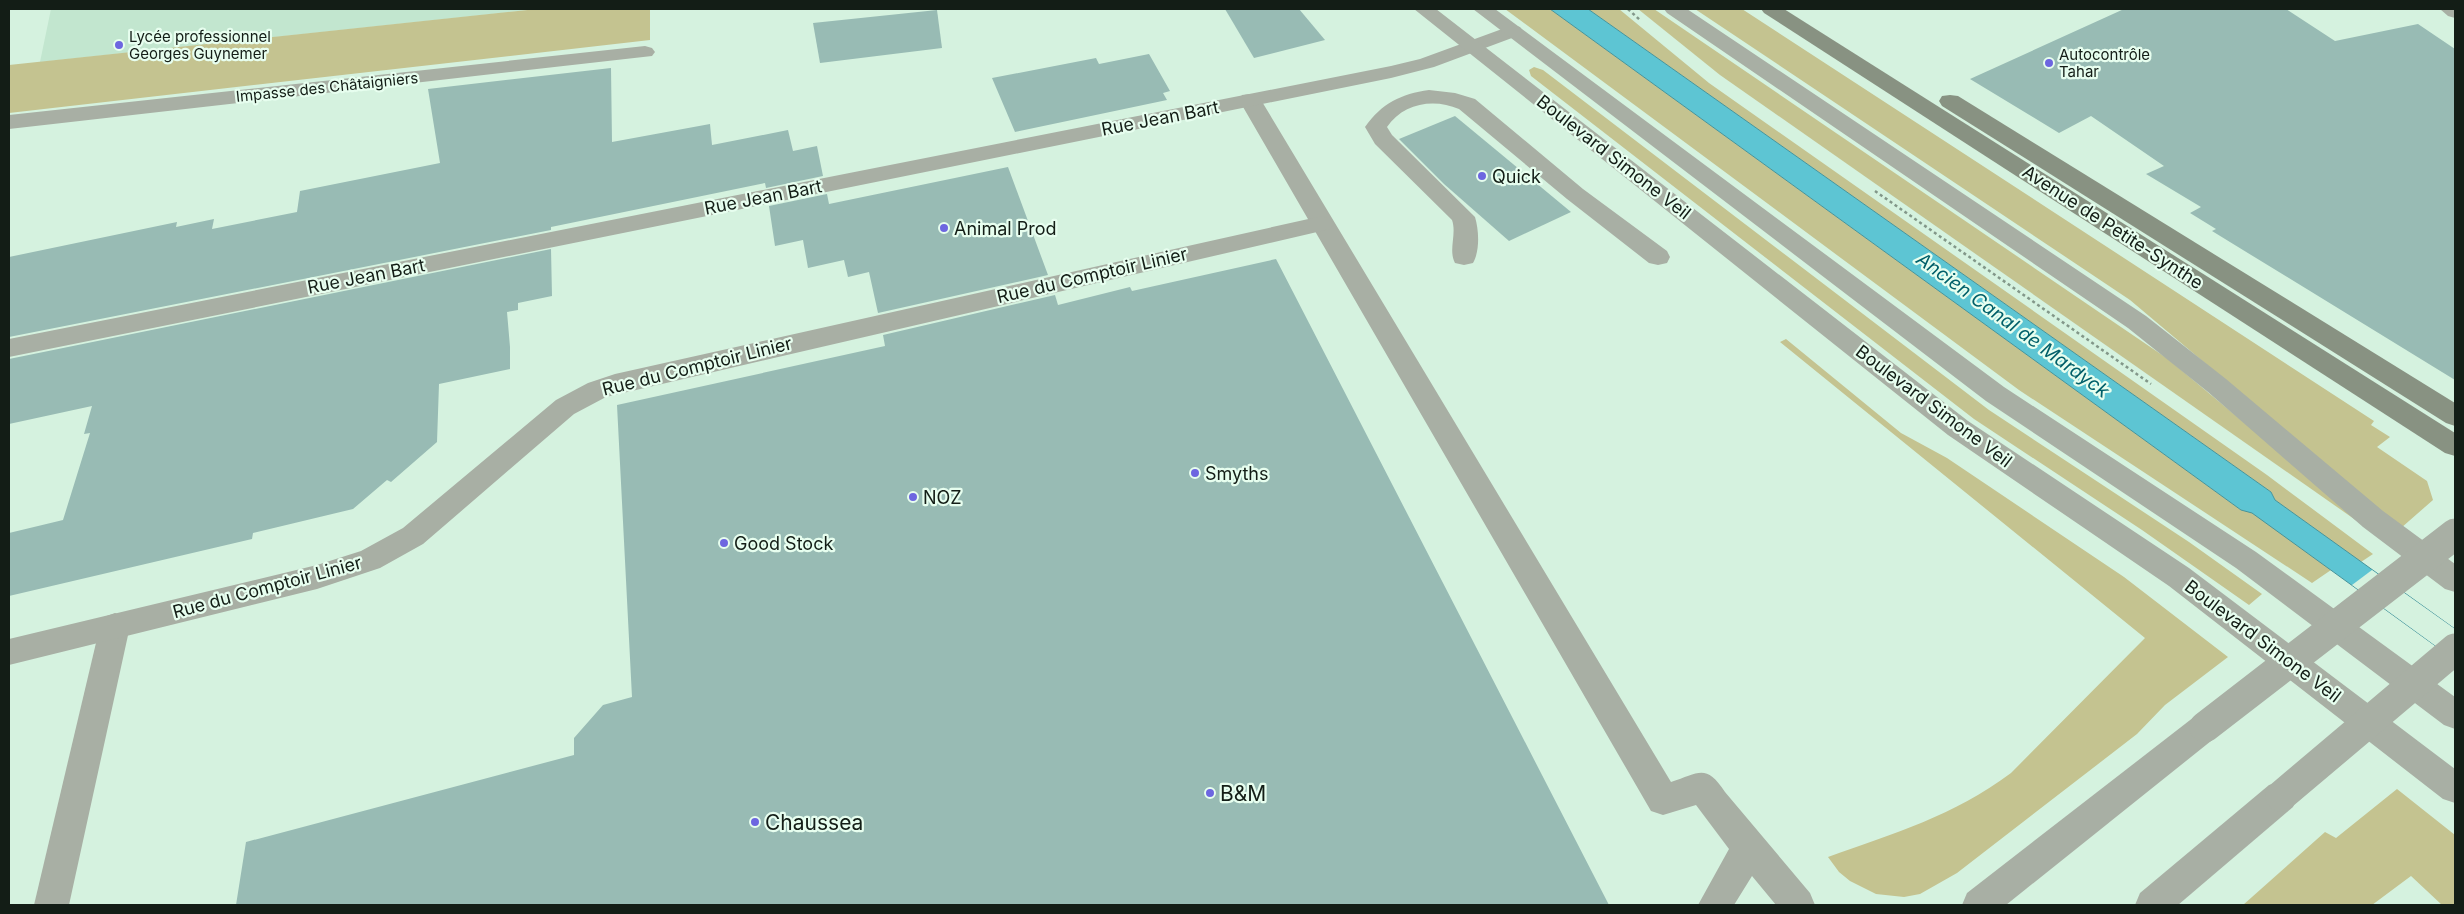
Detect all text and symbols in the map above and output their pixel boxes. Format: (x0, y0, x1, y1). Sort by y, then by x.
place label: Lycée professionnel Georges Guynemer (129, 27, 271, 63)
marker: Lycée professionnel Georges Guynemer (113, 39, 125, 51)
place label: Autocontrôle Tahar (2059, 45, 2150, 81)
marker: Autocontrôle Tahar (2043, 57, 2055, 69)
street label: Impasse des Châtaigniers (235, 68, 419, 106)
street label: Boulevard Simone Veil (1533, 90, 1695, 224)
street label: Rue Jean Bart (1099, 96, 1221, 140)
street label: Avenue de Petite-Synthe (2019, 161, 2207, 293)
place label: Quick (1492, 166, 1541, 187)
marker: Quick (1476, 170, 1488, 182)
street label: Rue Jean Bart (702, 175, 824, 219)
place label: Animal Prod (954, 218, 1057, 239)
marker: Animal Prod (938, 222, 950, 234)
street label: Rue du Comptoir Linier (995, 243, 1189, 307)
water label: Ancien Canal de Mardyck (1911, 247, 2114, 403)
street label: Rue Jean Bart (305, 254, 427, 298)
street label: Rue du Comptoir Linier (600, 332, 794, 400)
street label: Boulevard Simone Veil (1852, 341, 2016, 471)
place label: Smyths (1205, 463, 1268, 484)
marker: Smyths (1189, 467, 1201, 479)
place label: NOZ (923, 487, 962, 508)
marker: NOZ (907, 491, 919, 503)
place label: Good Stock (734, 533, 833, 554)
marker: Good Stock (718, 537, 730, 549)
street label: Rue du Comptoir Linier (170, 552, 364, 622)
street label: Boulevard Simone Veil (2181, 576, 2345, 706)
place label: B&M (1220, 781, 1266, 806)
marker: B&M (1204, 787, 1216, 799)
place label: Chaussea (765, 810, 863, 835)
marker: Chaussea (749, 816, 761, 828)

